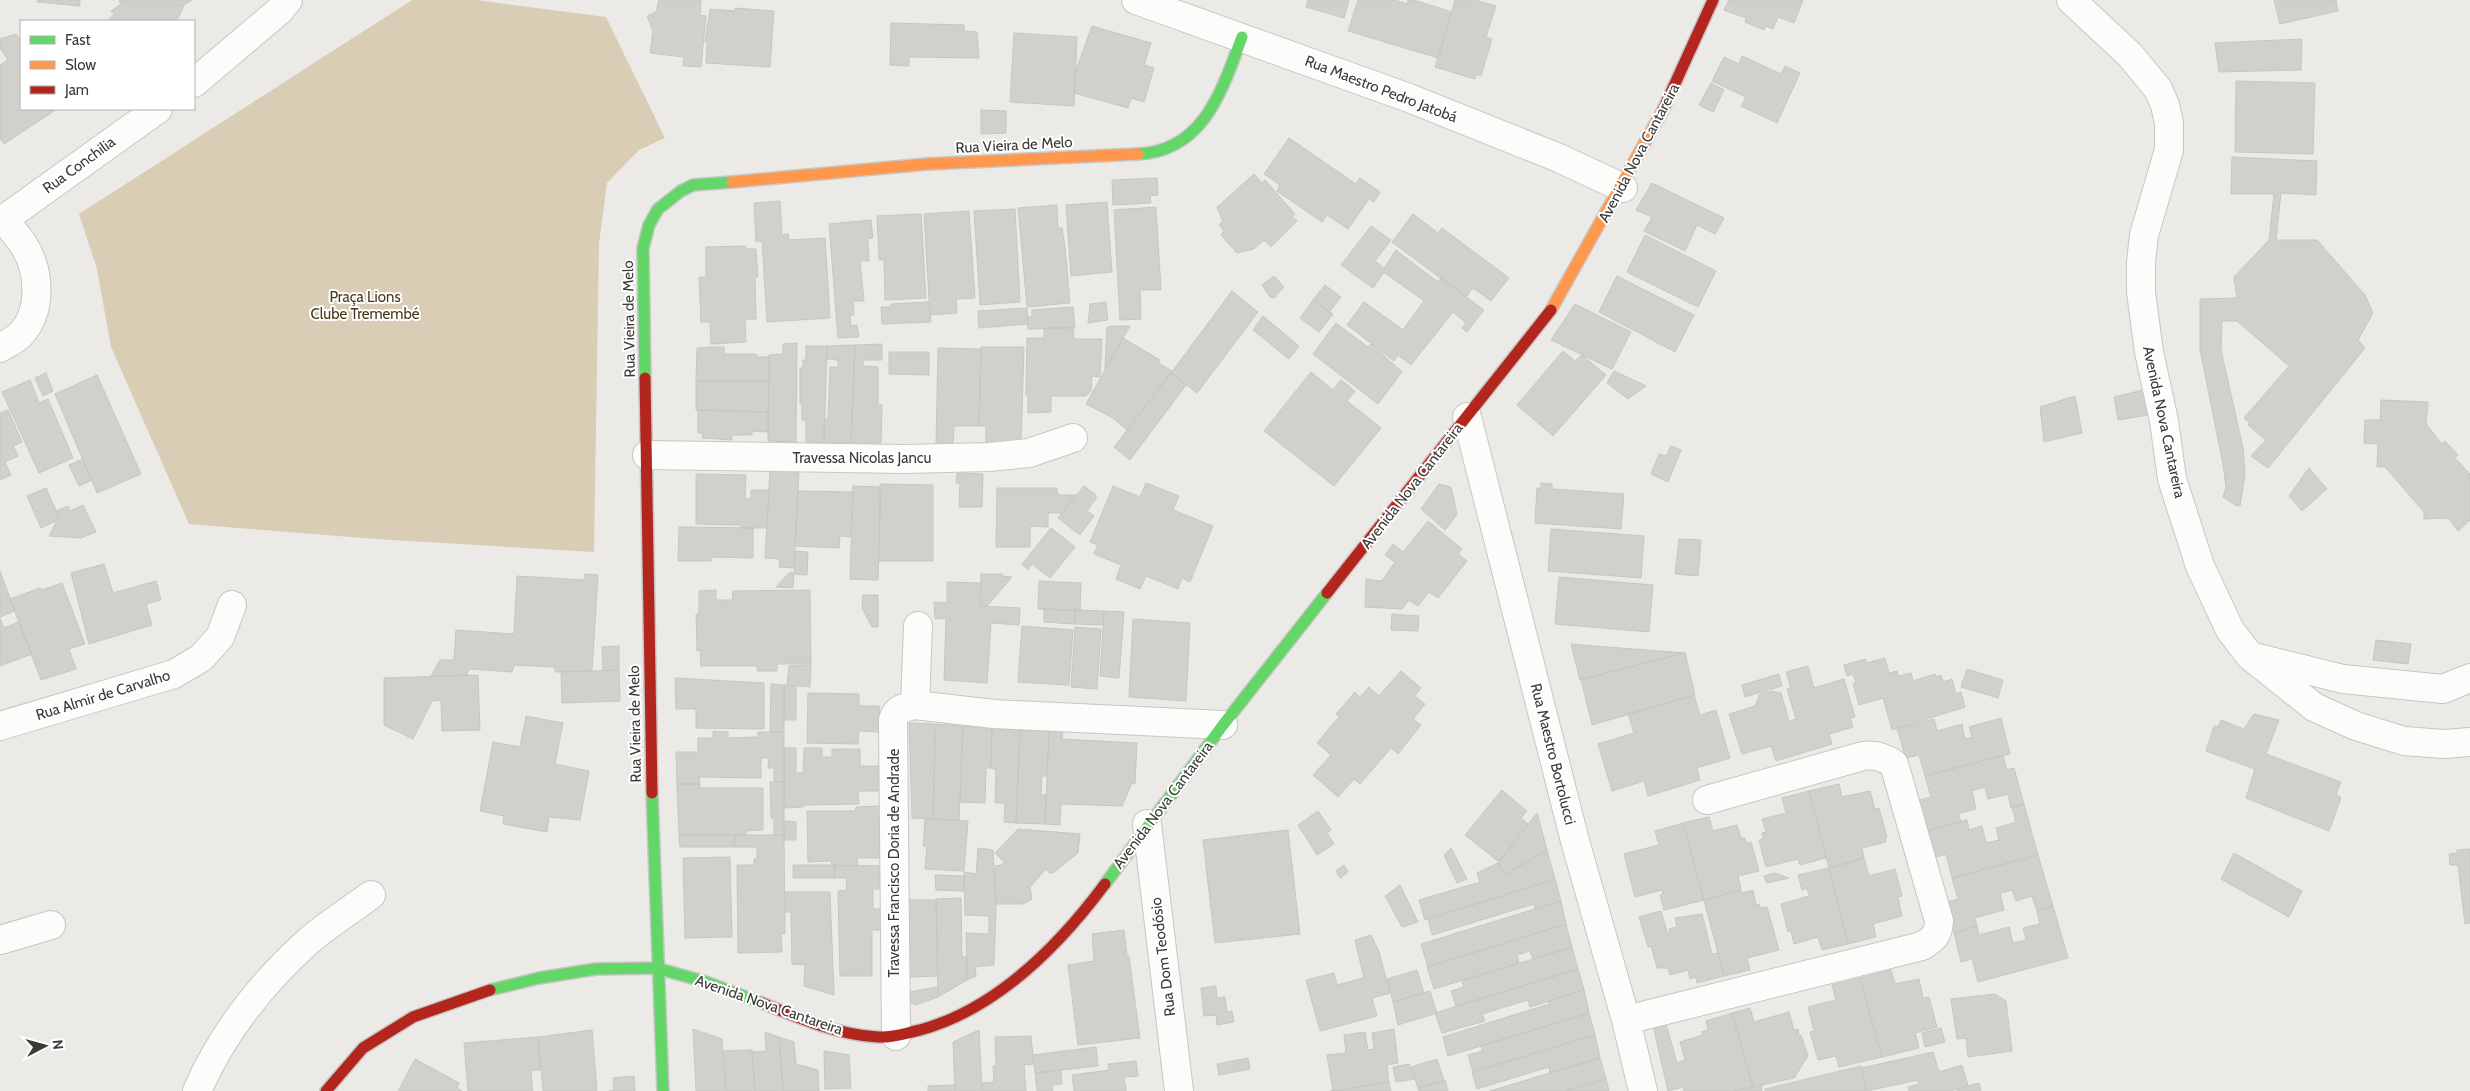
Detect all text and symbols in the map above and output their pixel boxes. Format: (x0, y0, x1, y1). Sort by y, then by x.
legend (20, 20, 195, 110)
text: Fast (65, 31, 90, 49)
street label: Rua Maestro Pedro Jatobá (1302, 52, 1460, 127)
text: Slow (65, 56, 96, 74)
street label: Avenida Nova Cantareira (1595, 80, 1684, 225)
text: Jam (64, 81, 89, 99)
street label: Rua Conchilia (39, 132, 119, 197)
street label: Rua Vieira de Melo (955, 133, 1073, 157)
street label: Rua Vieira de Melo (619, 260, 639, 378)
park label: Praça Lions Clube Tremembé (311, 288, 420, 323)
street label: Avenida Nova Cantareira (2139, 344, 2189, 500)
street label: Avenida Nova Cantareira (1357, 419, 1467, 552)
street label: Travessa Nicolas Jancu (793, 449, 931, 467)
street label: Rua Vieira de Melo (625, 665, 645, 783)
street label: Rua Almir de Carvalho (34, 666, 172, 724)
street label: Rua Maestro Bortolucci (1527, 681, 1579, 827)
street label: Avenida Nova Cantareira (1109, 737, 1217, 872)
street label: Travessa Francisco Doria de Andrade (885, 748, 903, 977)
street label: Rua Dom Teodósio (1147, 896, 1179, 1018)
street label: Avenida Nova Cantareira (693, 971, 846, 1039)
north arrow (20, 1021, 70, 1071)
text: N (48, 1039, 67, 1051)

